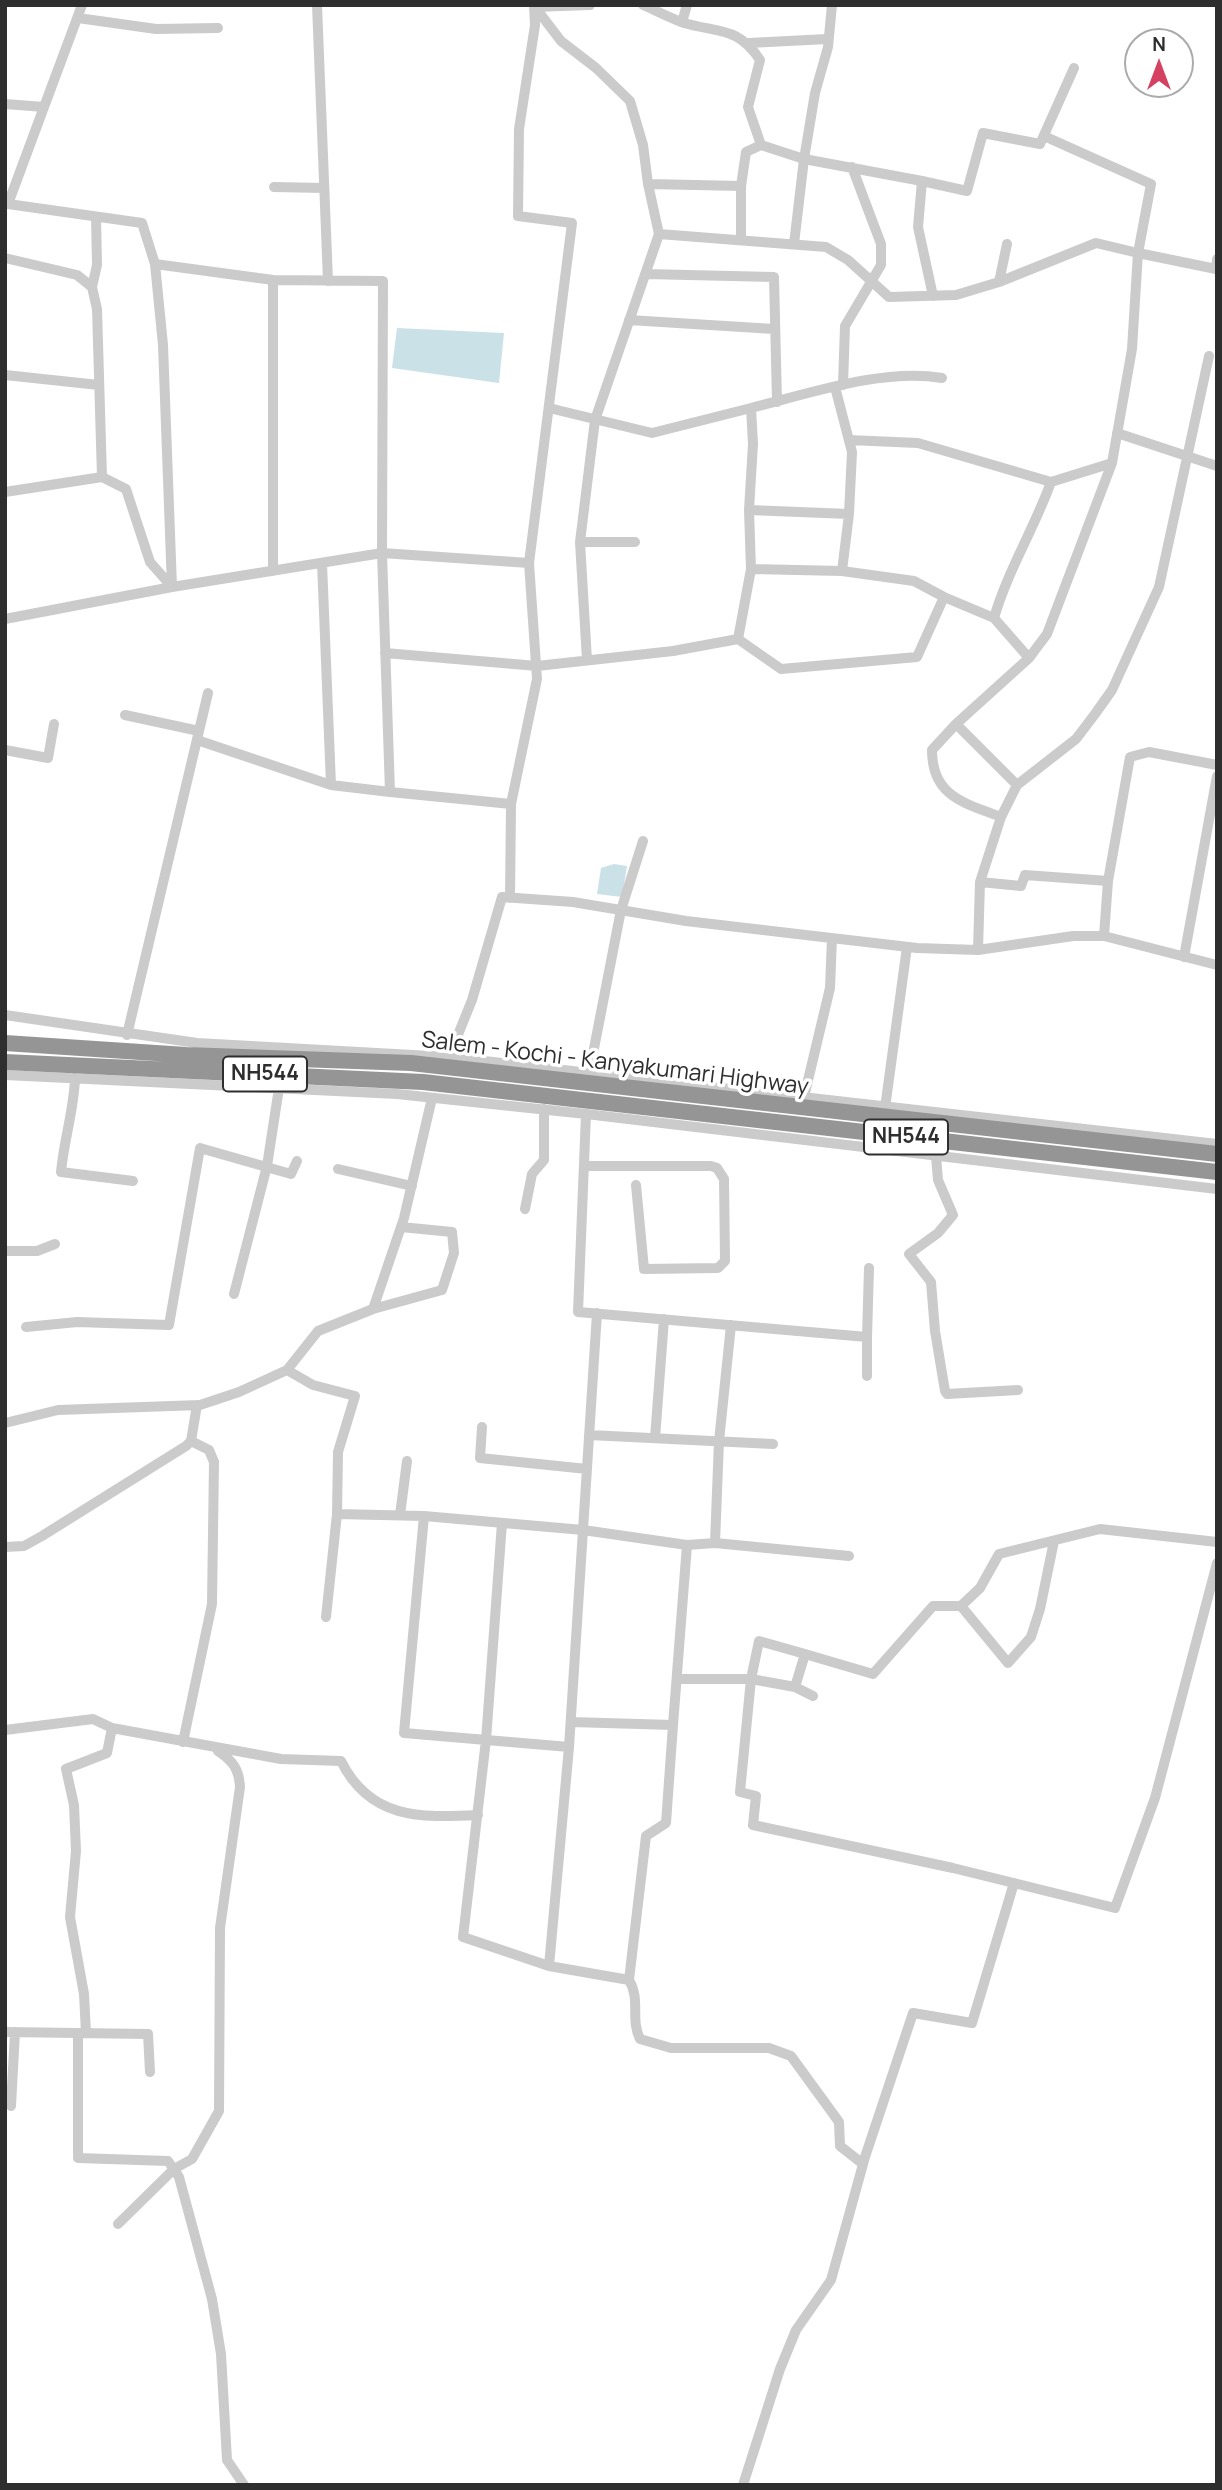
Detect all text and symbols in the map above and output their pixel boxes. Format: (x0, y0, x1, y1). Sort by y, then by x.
north arrow (1124, 28, 1194, 98)
text: N (1152, 31, 1166, 57)
street label: Salem - Kochi - Kanyakumari Highway (420, 1027, 810, 1101)
road number: NH544 (223, 1056, 307, 1092)
road number: NH544 (864, 1120, 948, 1154)

